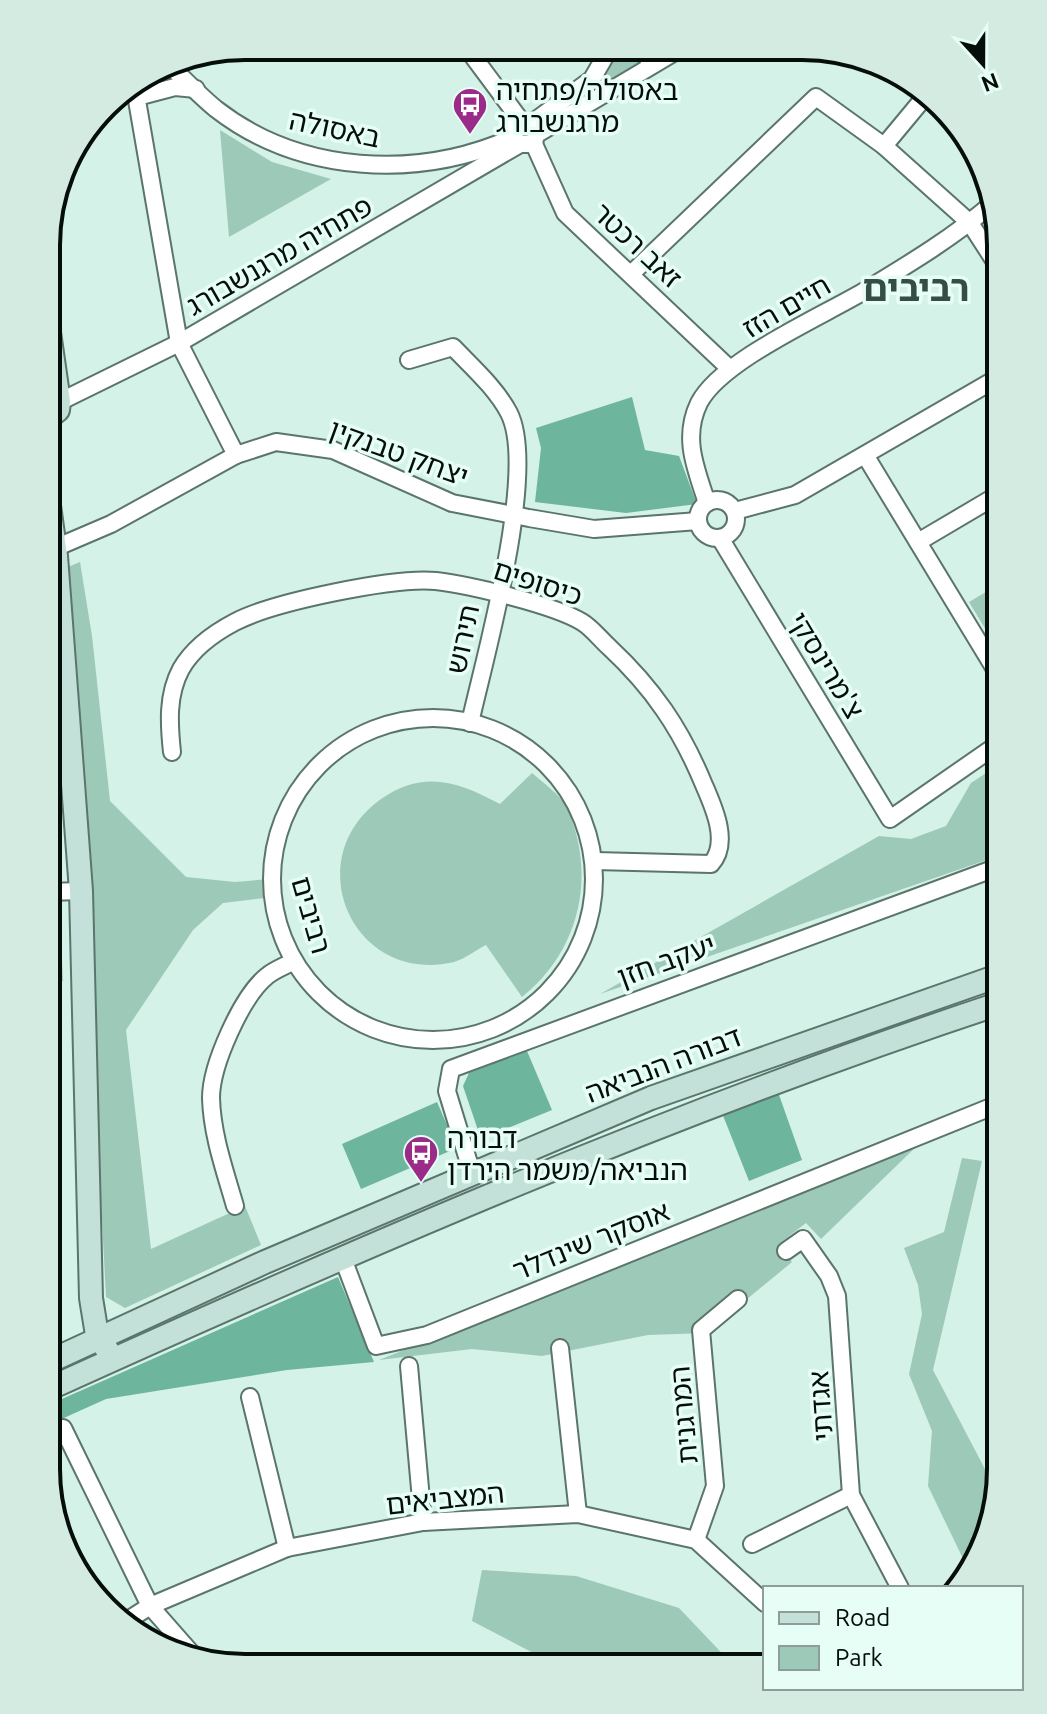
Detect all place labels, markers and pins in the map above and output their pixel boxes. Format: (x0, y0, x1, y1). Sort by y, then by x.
place label: באסולה/פתחיה מרגנשבורג (496, 74, 678, 137)
bus stop icon: באסולה/פתחיה מרגנשבורג (451, 86, 489, 136)
place label: דבורה הנביאה/משמר הירדן (447, 1122, 688, 1185)
bus stop icon: דבורה הנביאה/משמר הירדן (402, 1134, 440, 1184)

